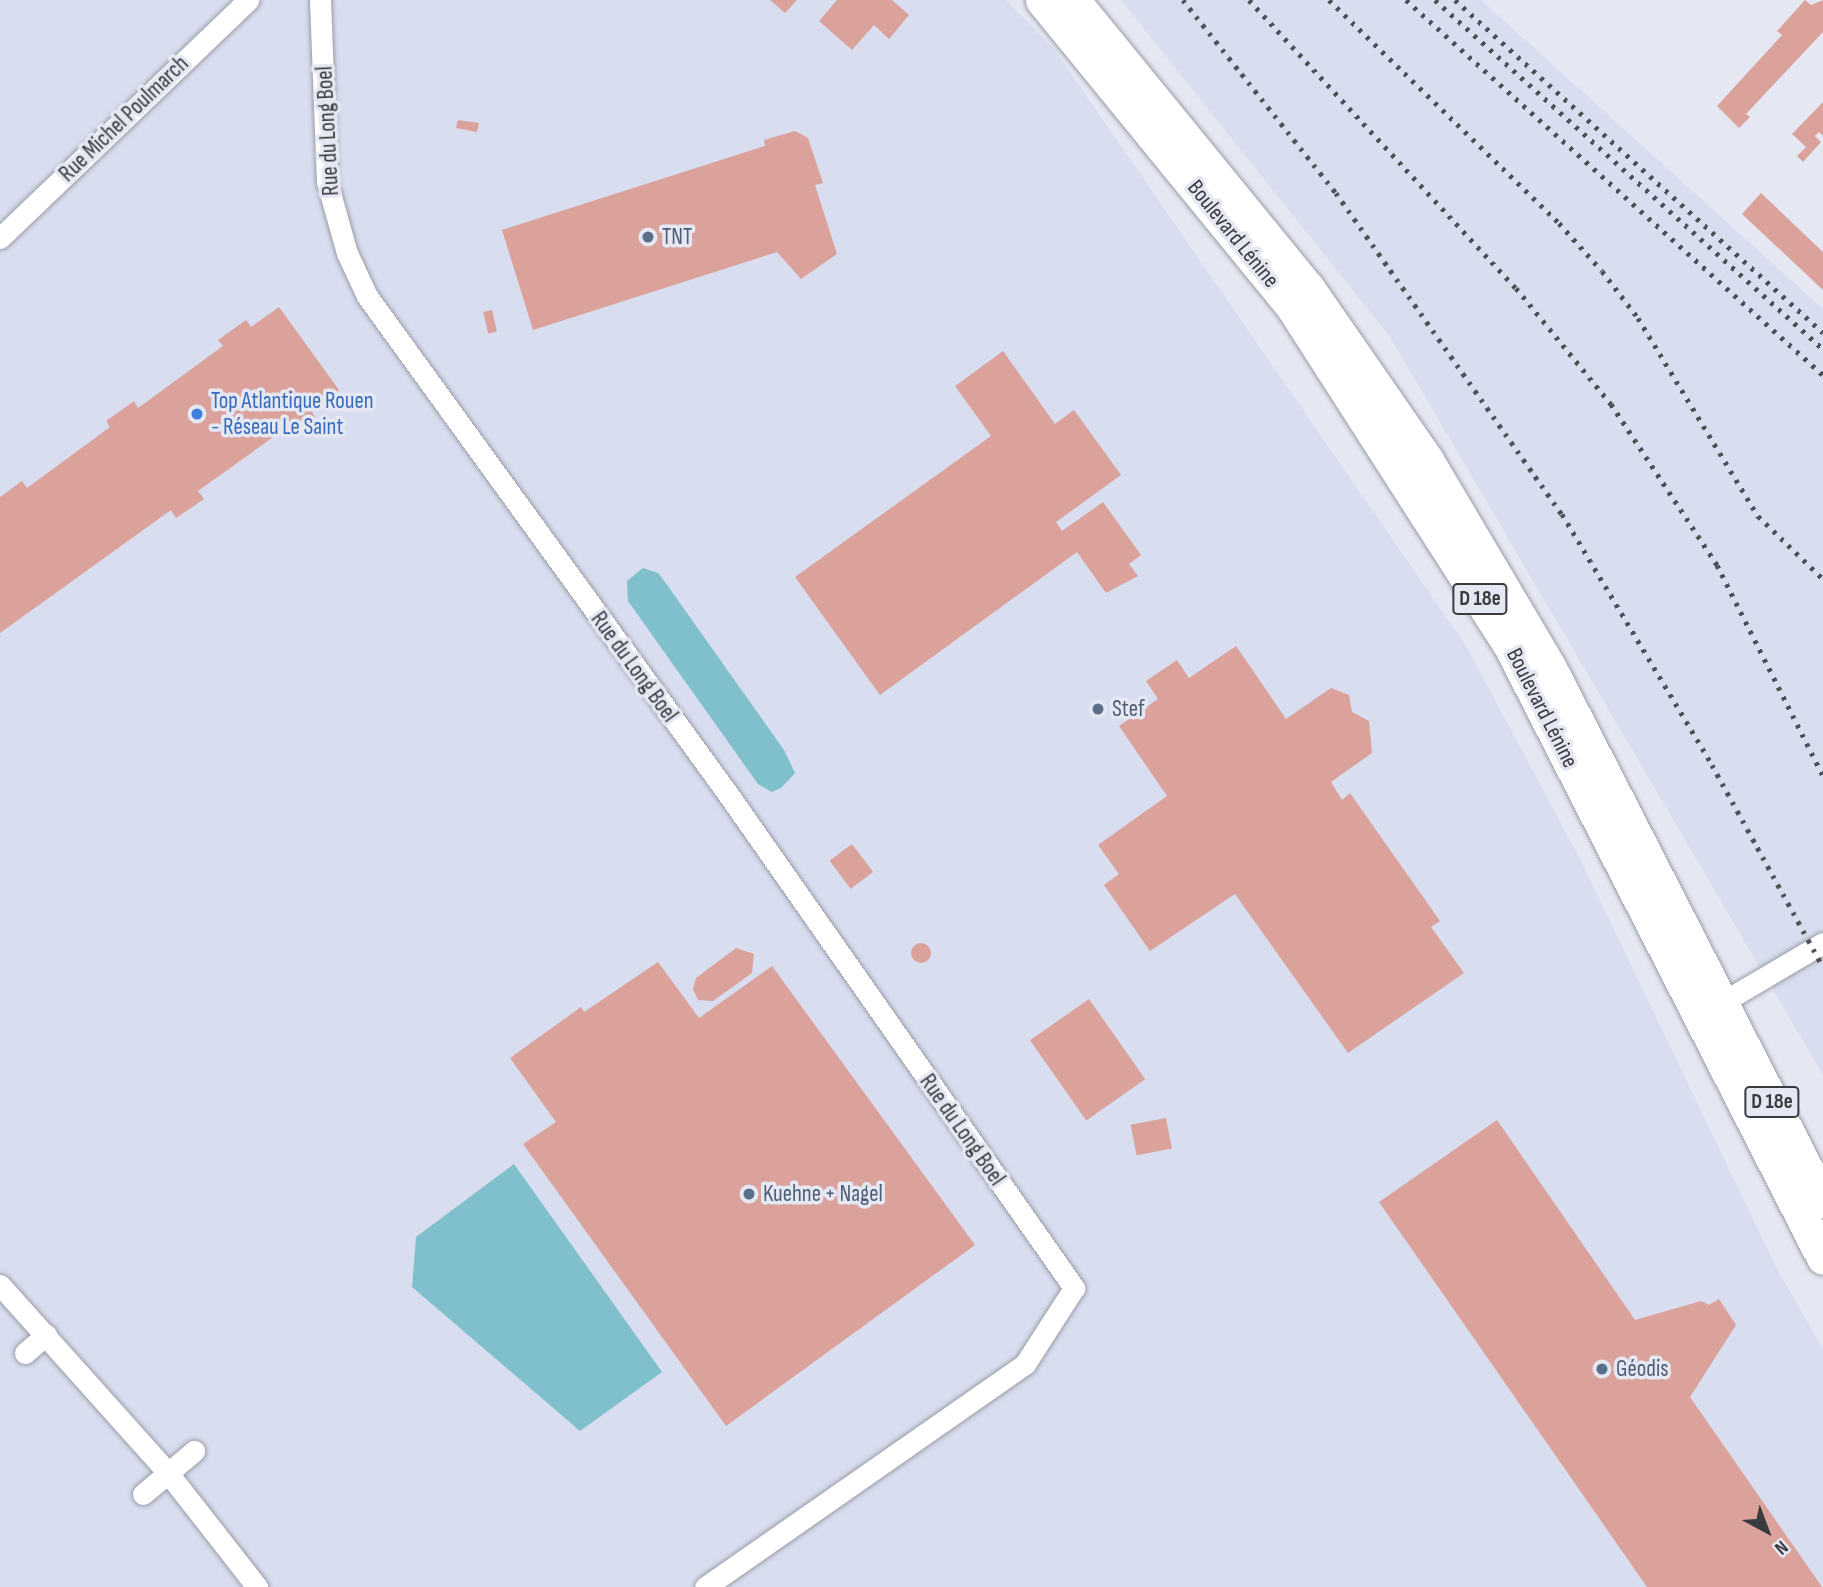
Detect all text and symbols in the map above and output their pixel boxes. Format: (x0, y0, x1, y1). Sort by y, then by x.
street label: Rue Michel Poulmarch (54, 50, 194, 188)
street label: Rue du Long Boel (311, 65, 345, 197)
street label: Boulevard Lénine (1181, 175, 1285, 293)
place label: TNT (662, 223, 692, 251)
marker: TNT (640, 229, 656, 245)
place label: Top Atlantique Rouen - Réseau Le Saint (211, 387, 374, 441)
marker: Top Atlantique Rouen - Réseau Le Saint (189, 406, 205, 422)
road number: D 18e (1452, 582, 1508, 616)
street label: Rue du Long Boel (585, 606, 683, 728)
street label: Boulevard Lénine (1500, 644, 1584, 772)
place label: Stef (1112, 695, 1145, 723)
marker: Stef (1090, 701, 1106, 717)
street label: Rue du Long Boel (913, 1069, 1011, 1191)
road number: D 18e (1744, 1084, 1800, 1120)
place label: Kuehne + Nagel (763, 1180, 883, 1208)
marker: Kuehne + Nagel (741, 1186, 757, 1202)
place label: Géodis (1616, 1355, 1668, 1383)
marker: Géodis (1594, 1361, 1610, 1377)
north arrow (1732, 1496, 1802, 1566)
text: N (1770, 1535, 1792, 1559)

